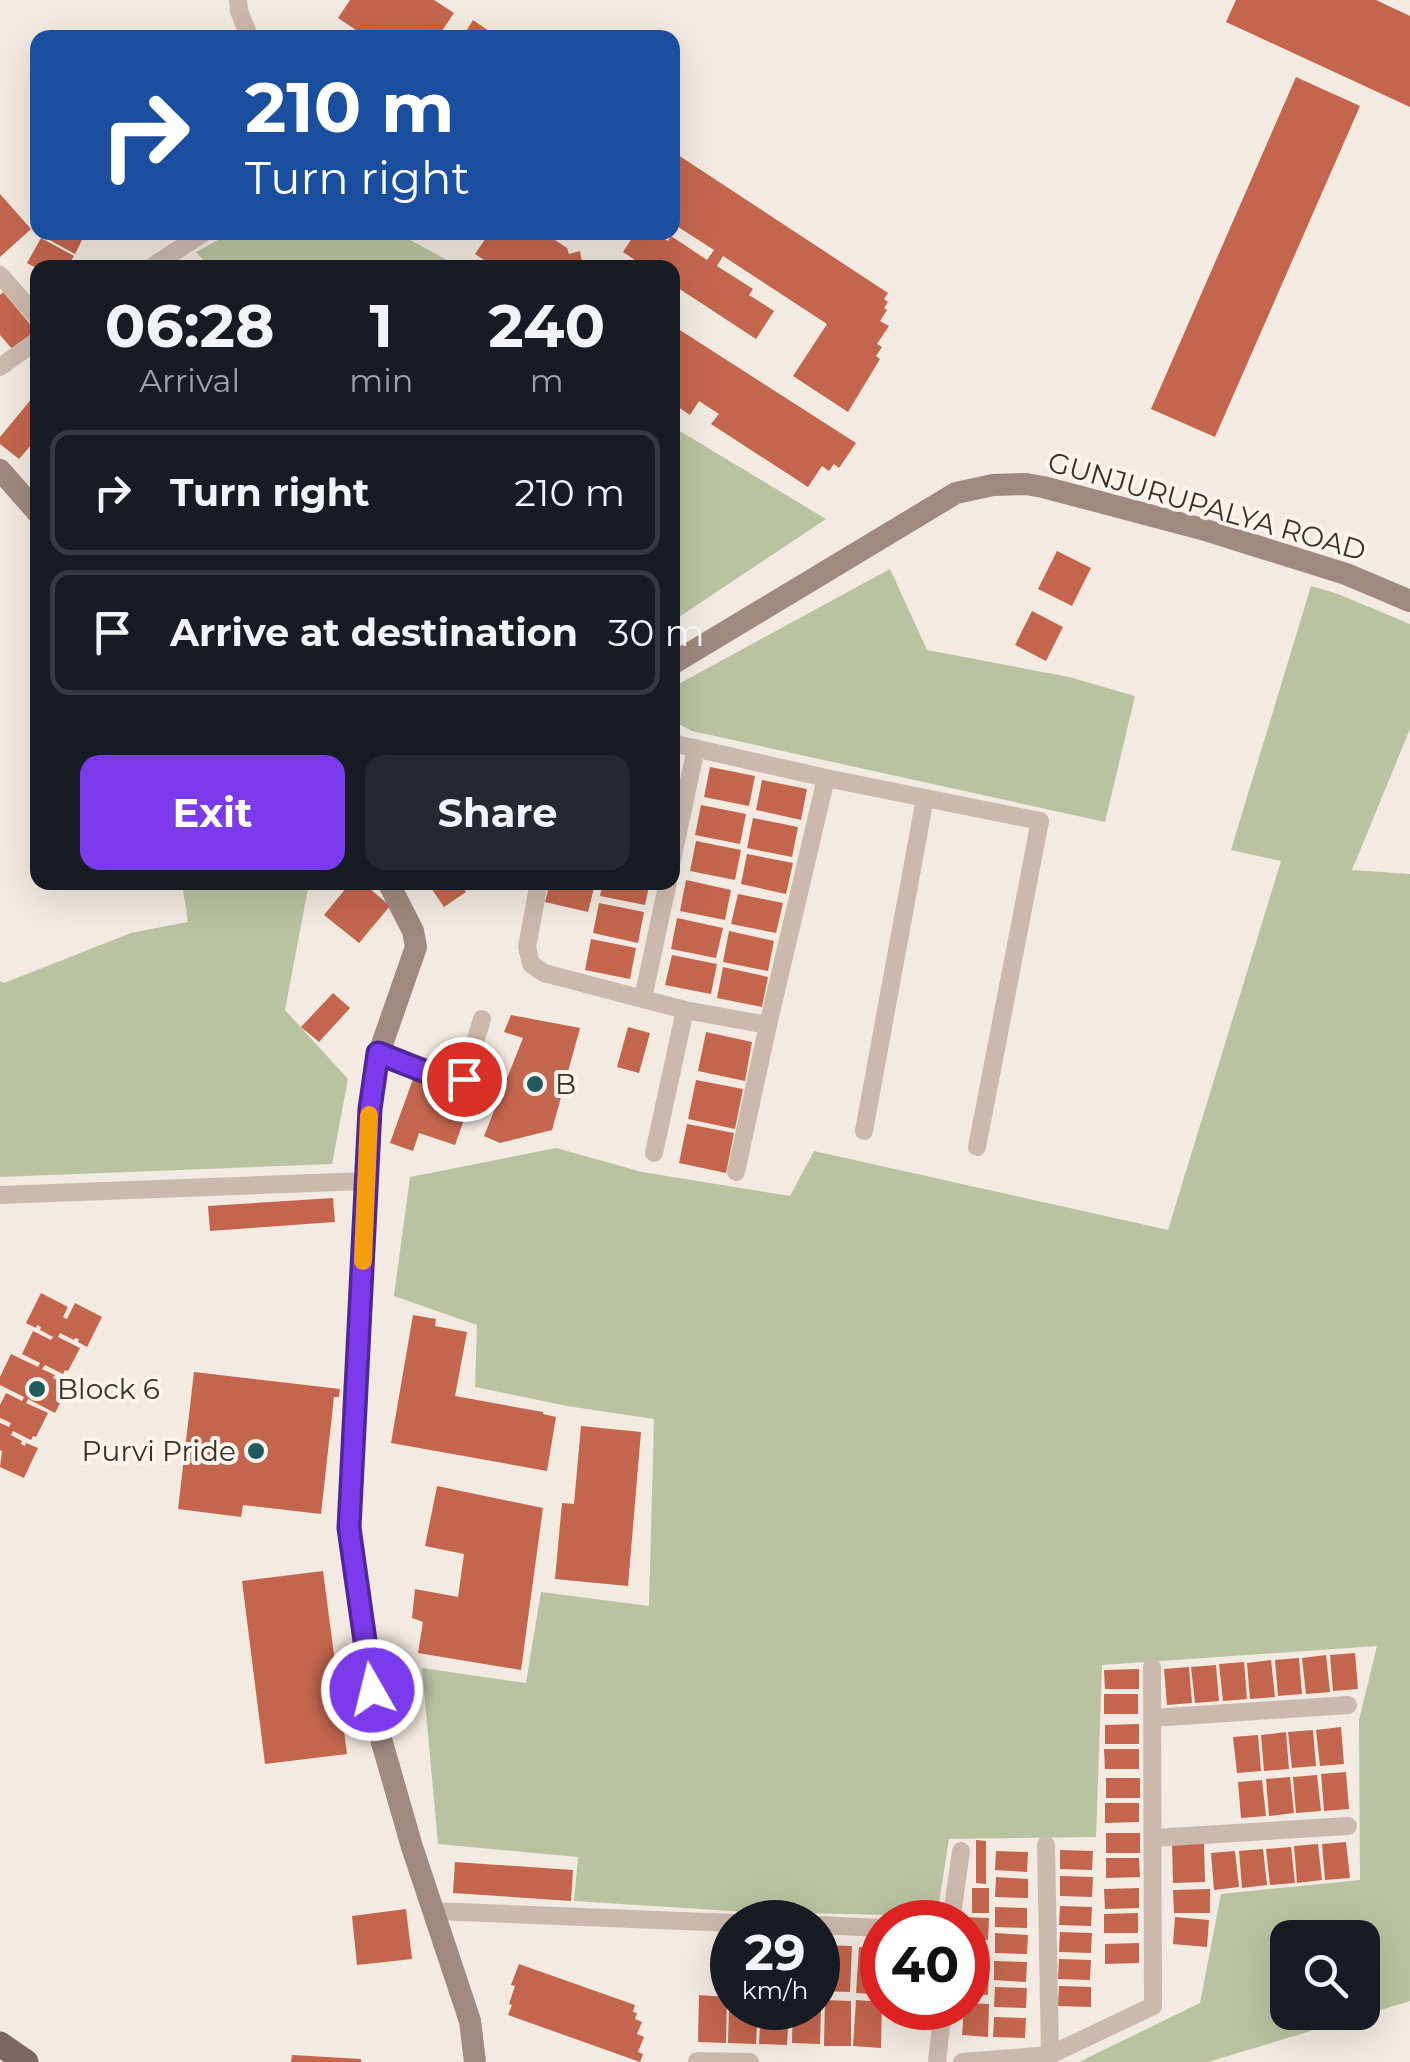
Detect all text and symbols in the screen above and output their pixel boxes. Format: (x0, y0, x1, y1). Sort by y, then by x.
text: 210 m (245, 64, 455, 150)
icon: right (80, 70, 210, 200)
text: Turn right (245, 150, 470, 205)
text: 06:28 (105, 289, 274, 362)
text: 1 (370, 289, 393, 362)
text: 240 (488, 289, 605, 362)
text: Arrival (139, 361, 240, 400)
text: min (349, 361, 413, 400)
text: m (530, 361, 564, 400)
street label: GUNJURUPALYA ROAD (1044, 444, 1370, 568)
icon: right (85, 465, 140, 520)
text: Turn right (170, 469, 369, 516)
text: 210 m (514, 469, 625, 516)
icon: arrive (85, 605, 140, 660)
text: Arrive at destination (170, 609, 578, 656)
text: 30 m (608, 609, 705, 656)
button: Exit (80, 755, 345, 870)
button: Share (365, 755, 630, 870)
pin (422, 1037, 507, 1122)
icon: arrive (437, 1052, 492, 1107)
place label: B (555, 1067, 576, 1101)
marker: B (524, 1073, 546, 1095)
place label: Block 6 (57, 1372, 160, 1406)
marker: Block 6 (26, 1378, 48, 1400)
place label: Purvi Pride (81, 1434, 236, 1468)
marker: Purvi Pride (245, 1440, 267, 1462)
position arrow (320, 1638, 424, 1742)
speed limit sign: 40 (860, 1900, 990, 2030)
map controls (1270, 1920, 1380, 2030)
button: search (1270, 1920, 1380, 2030)
text: 29 (744, 1922, 806, 1983)
text: km/h (742, 1975, 808, 2005)

